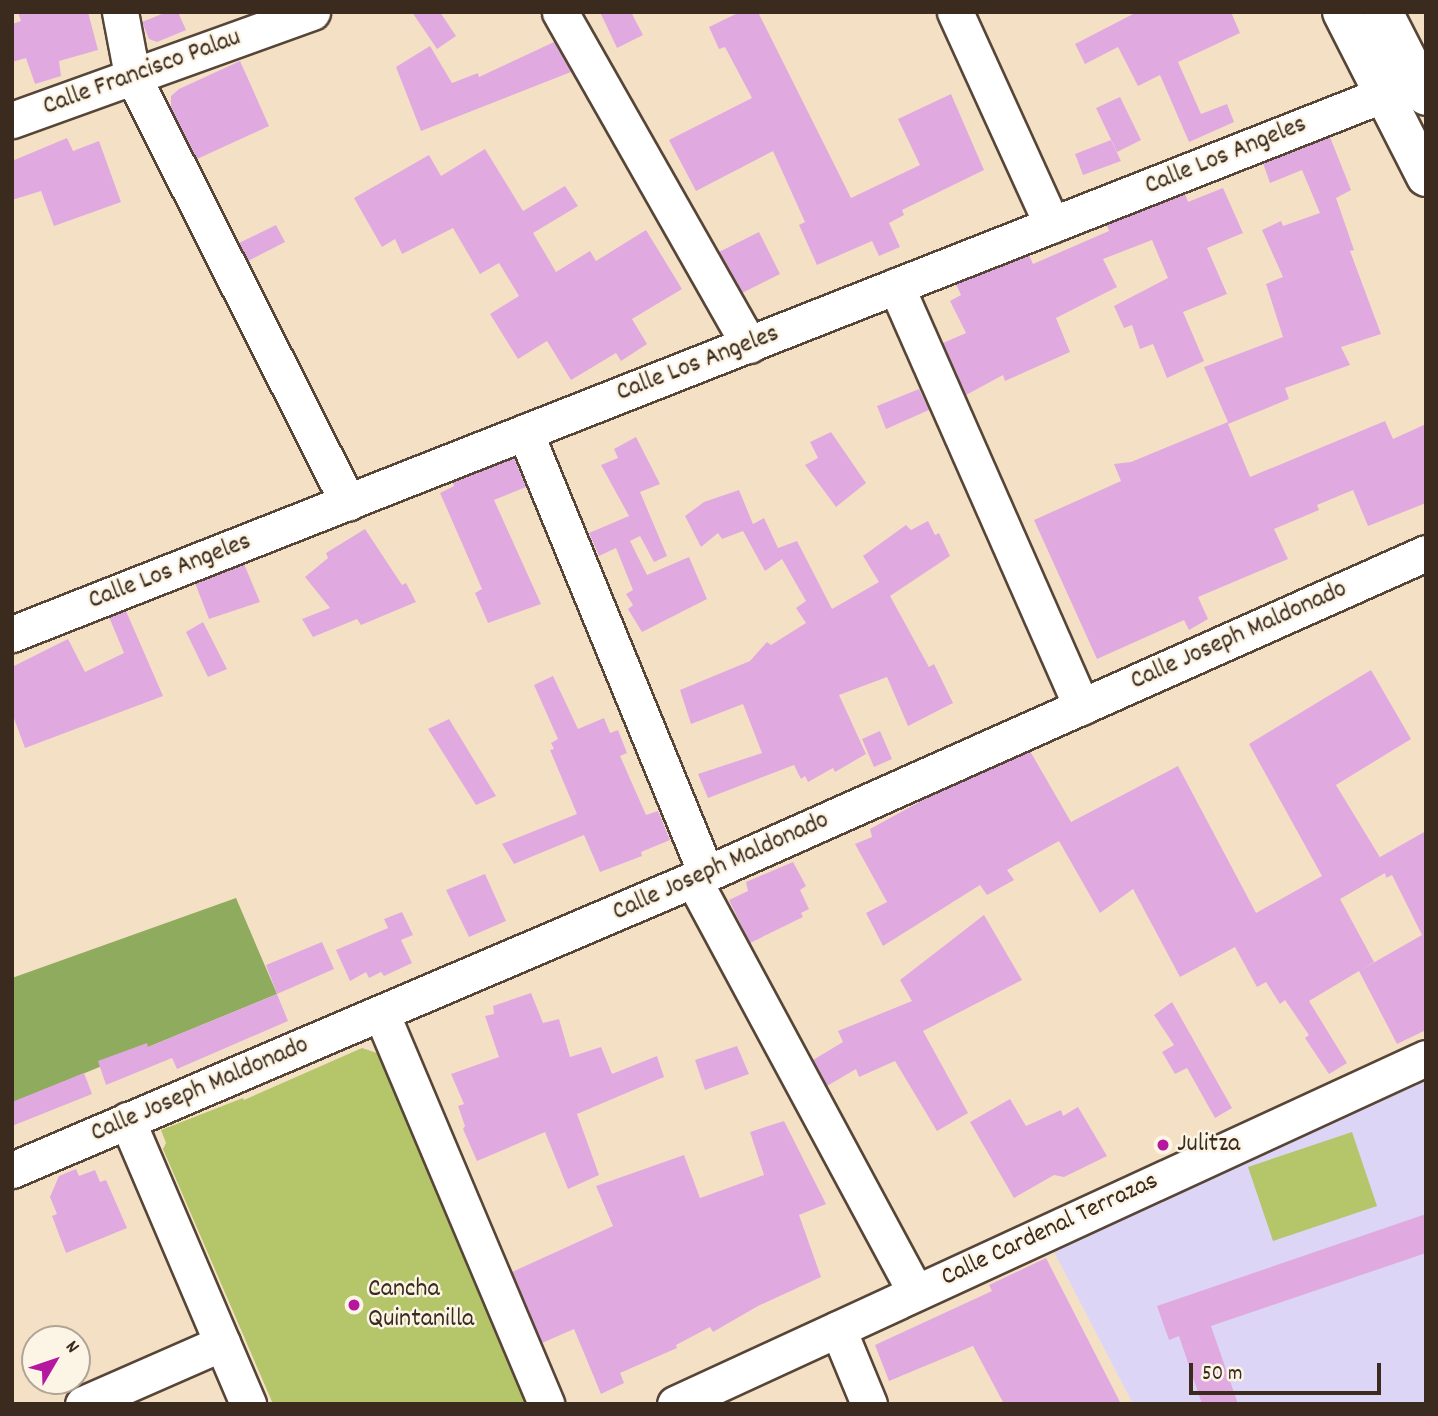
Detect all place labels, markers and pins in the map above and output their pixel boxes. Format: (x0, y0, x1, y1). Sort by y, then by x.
place label: Julitza (1177, 1129, 1240, 1161)
marker: Julitza (1155, 1137, 1171, 1153)
place label: Cancha Quintanilla (368, 1274, 474, 1336)
marker: Cancha Quintanilla (346, 1297, 362, 1313)

